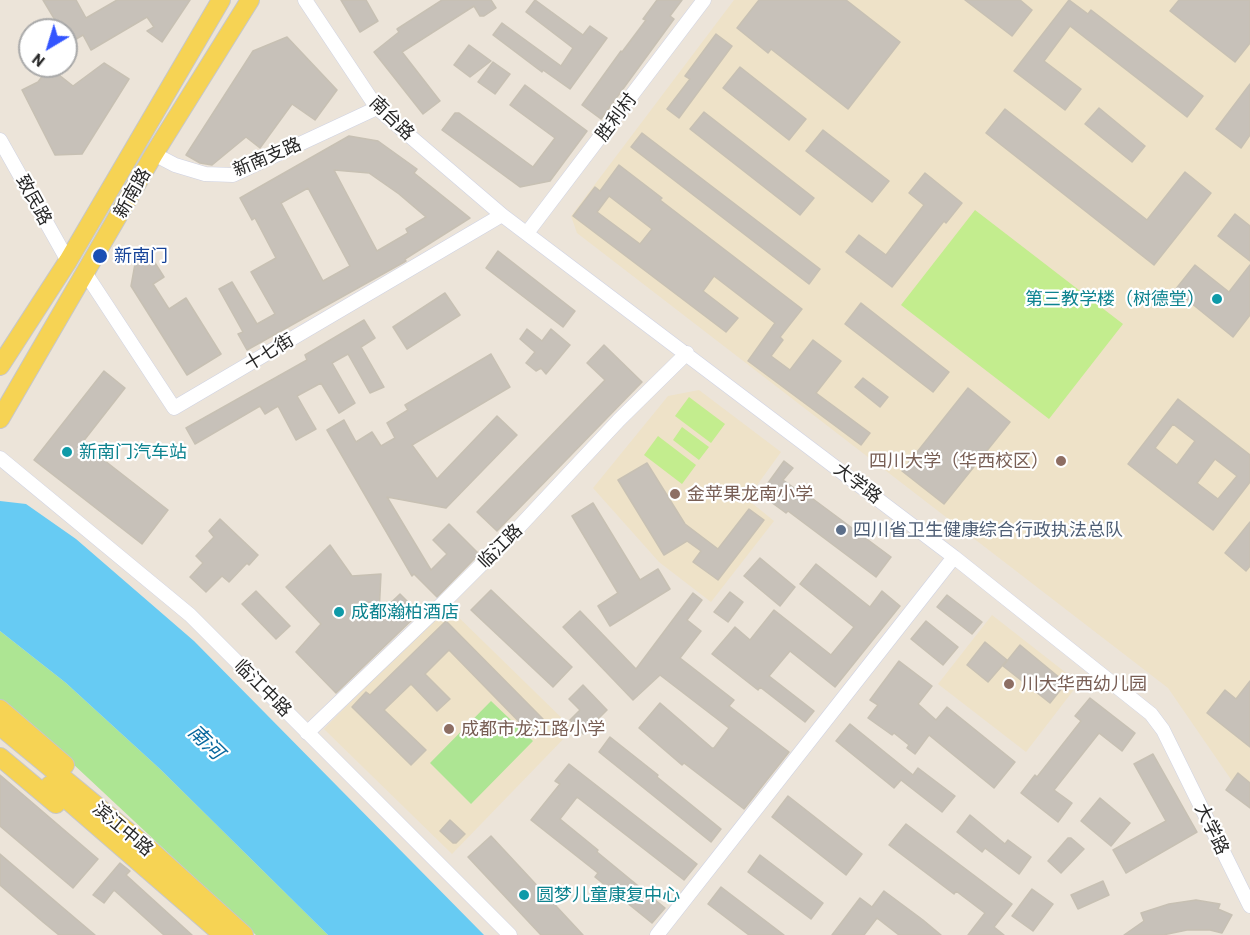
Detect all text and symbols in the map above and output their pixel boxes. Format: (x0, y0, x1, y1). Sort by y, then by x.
north arrow (18, 18, 78, 78)
text: N (28, 50, 48, 72)
street label: 胜利村 (591, 89, 641, 145)
street label: 南台路 (365, 91, 419, 145)
street label: 新南支路 (230, 133, 304, 181)
street label: 新南路 (109, 164, 155, 222)
street label: 致民路 (11, 171, 57, 229)
place label: 新南门 (114, 245, 168, 267)
marker: 新南门 (91, 247, 109, 265)
place label: 第三教学楼（树德堂） (1025, 288, 1205, 310)
marker: 第三教学楼（树德堂） (1210, 292, 1224, 306)
street label: 十七街 (240, 329, 298, 375)
place label: 新南门汽车站 (79, 441, 187, 463)
marker: 新南门汽车站 (60, 445, 74, 459)
place label: 四川大学（华西校区） (869, 450, 1049, 472)
marker: 四川大学（华西校区） (1054, 454, 1068, 468)
street label: 大学路 (830, 458, 886, 508)
place label: 金苹果龙南小学 (687, 483, 813, 505)
marker: 金苹果龙南小学 (668, 487, 682, 501)
street label: 临江路 (473, 519, 527, 573)
place label: 四川省卫生健康综合行政执法总队 (853, 519, 1123, 541)
marker: 四川省卫生健康综合行政执法总队 (834, 523, 848, 537)
place label: 成都瀚柏酒店 (351, 601, 459, 623)
marker: 成都瀚柏酒店 (332, 605, 346, 619)
street label: 临江中路 (230, 655, 296, 721)
place label: 川大华西幼儿园 (1021, 673, 1147, 695)
marker: 川大华西幼儿园 (1002, 677, 1016, 691)
place label: 成都市龙江路小学 (461, 718, 605, 740)
water label: 南河 (183, 719, 229, 765)
marker: 成都市龙江路小学 (442, 722, 456, 736)
street label: 滨江中路 (88, 798, 158, 860)
street label: 大学路 (1190, 800, 1234, 858)
place label: 圆梦儿童康复中心 (536, 884, 680, 906)
marker: 圆梦儿童康复中心 (517, 888, 531, 902)

